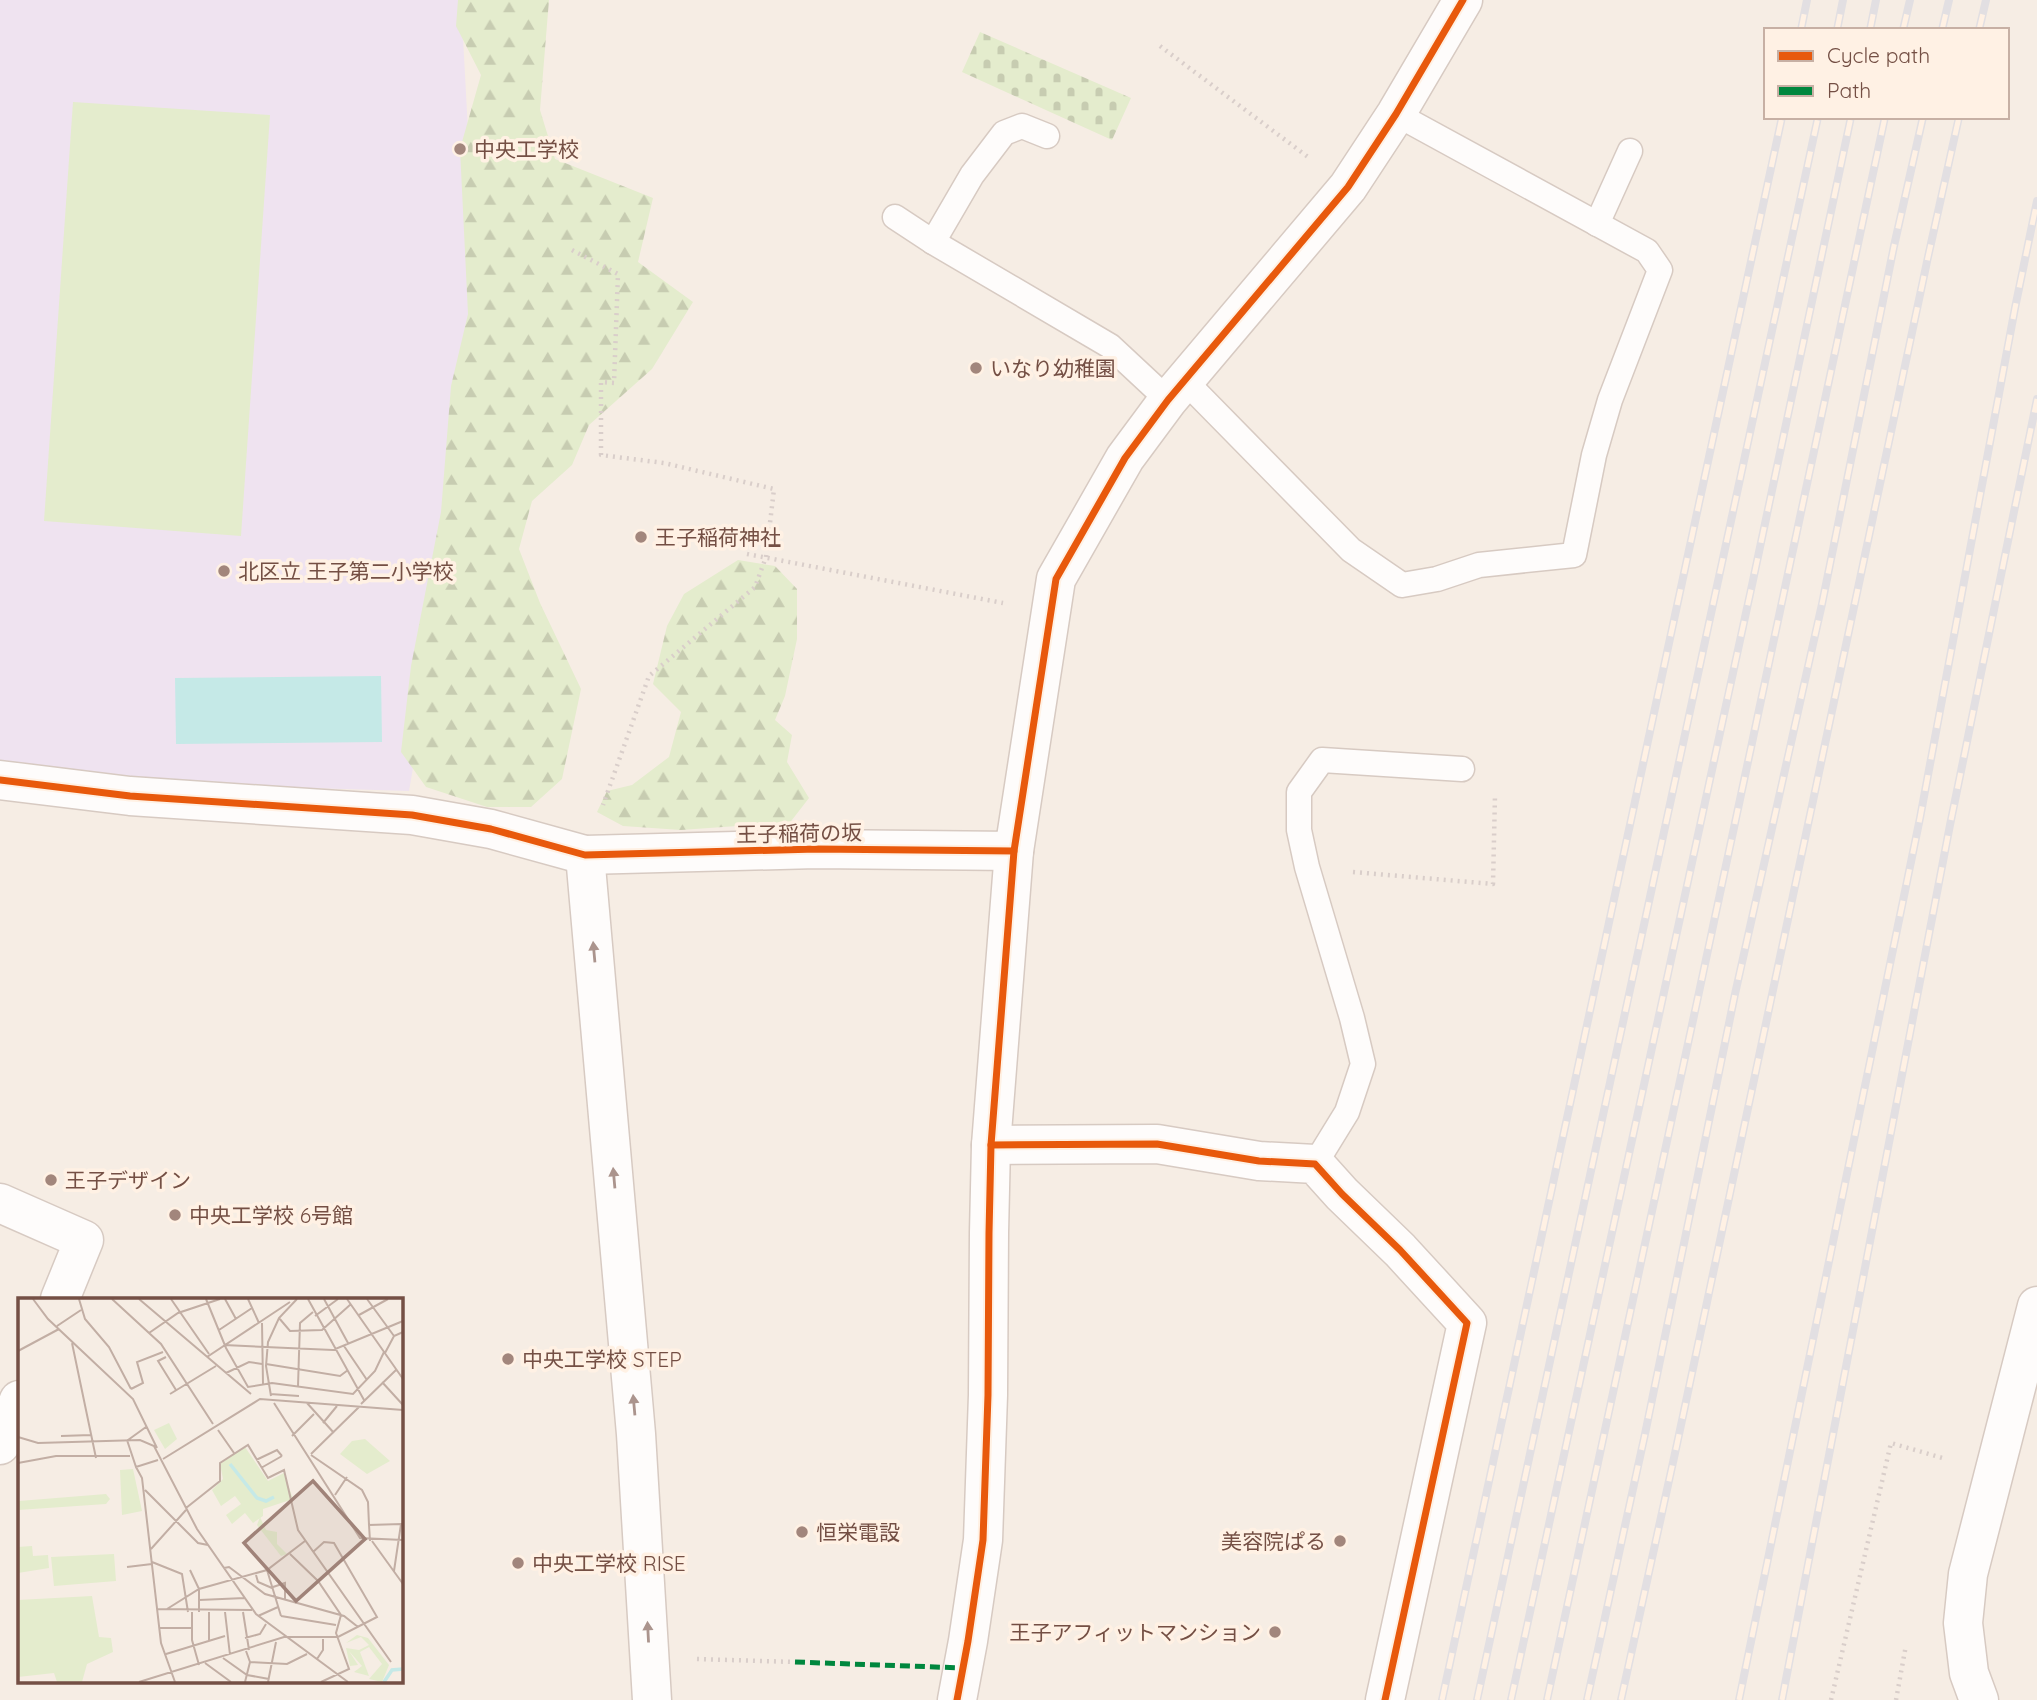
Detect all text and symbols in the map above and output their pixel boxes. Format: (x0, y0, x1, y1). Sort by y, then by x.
legend (1764, 28, 2009, 119)
text: Cycle path (1827, 42, 1930, 68)
text: Path (1827, 77, 1871, 103)
place label: 中央工学校 (474, 136, 579, 162)
marker: 中央工学校 (452, 141, 468, 157)
place label: いなり幼稚園 (990, 355, 1116, 381)
marker: いなり幼稚園 (968, 360, 984, 376)
place label: 王子稲荷神社 (655, 524, 781, 550)
marker: 王子稲荷神社 (633, 529, 649, 545)
place label: 北区立 王子第二小学校 (238, 558, 454, 584)
marker: 北区立 王子第二小学校 (216, 563, 232, 579)
street label: 王子稲荷の坂 (736, 819, 862, 847)
one-way arrow (588, 940, 599, 962)
place label: 王子デザイン (65, 1167, 191, 1193)
one-way arrow (608, 1167, 619, 1189)
marker: 王子デザイン (43, 1172, 59, 1188)
place label: 中央工学校 6号館 (189, 1202, 353, 1228)
marker: 中央工学校 6号館 (167, 1207, 183, 1223)
inset map (18, 1298, 402, 1682)
place label: 中央工学校 STEP (522, 1346, 682, 1372)
marker: 中央工学校 STEP (500, 1351, 516, 1367)
one-way arrow (628, 1394, 639, 1416)
place label: 恒栄電設 (816, 1519, 900, 1545)
marker: 恒栄電設 (794, 1524, 810, 1540)
place label: 美容院ぱる (1221, 1528, 1326, 1554)
marker: 美容院ぱる (1332, 1533, 1348, 1549)
place label: 中央工学校 RISE (532, 1550, 686, 1576)
marker: 中央工学校 RISE (510, 1555, 526, 1571)
place label: 王子アフィットマンション (1009, 1619, 1261, 1645)
one-way arrow (642, 1621, 653, 1643)
marker: 王子アフィットマンション (1267, 1624, 1283, 1640)

